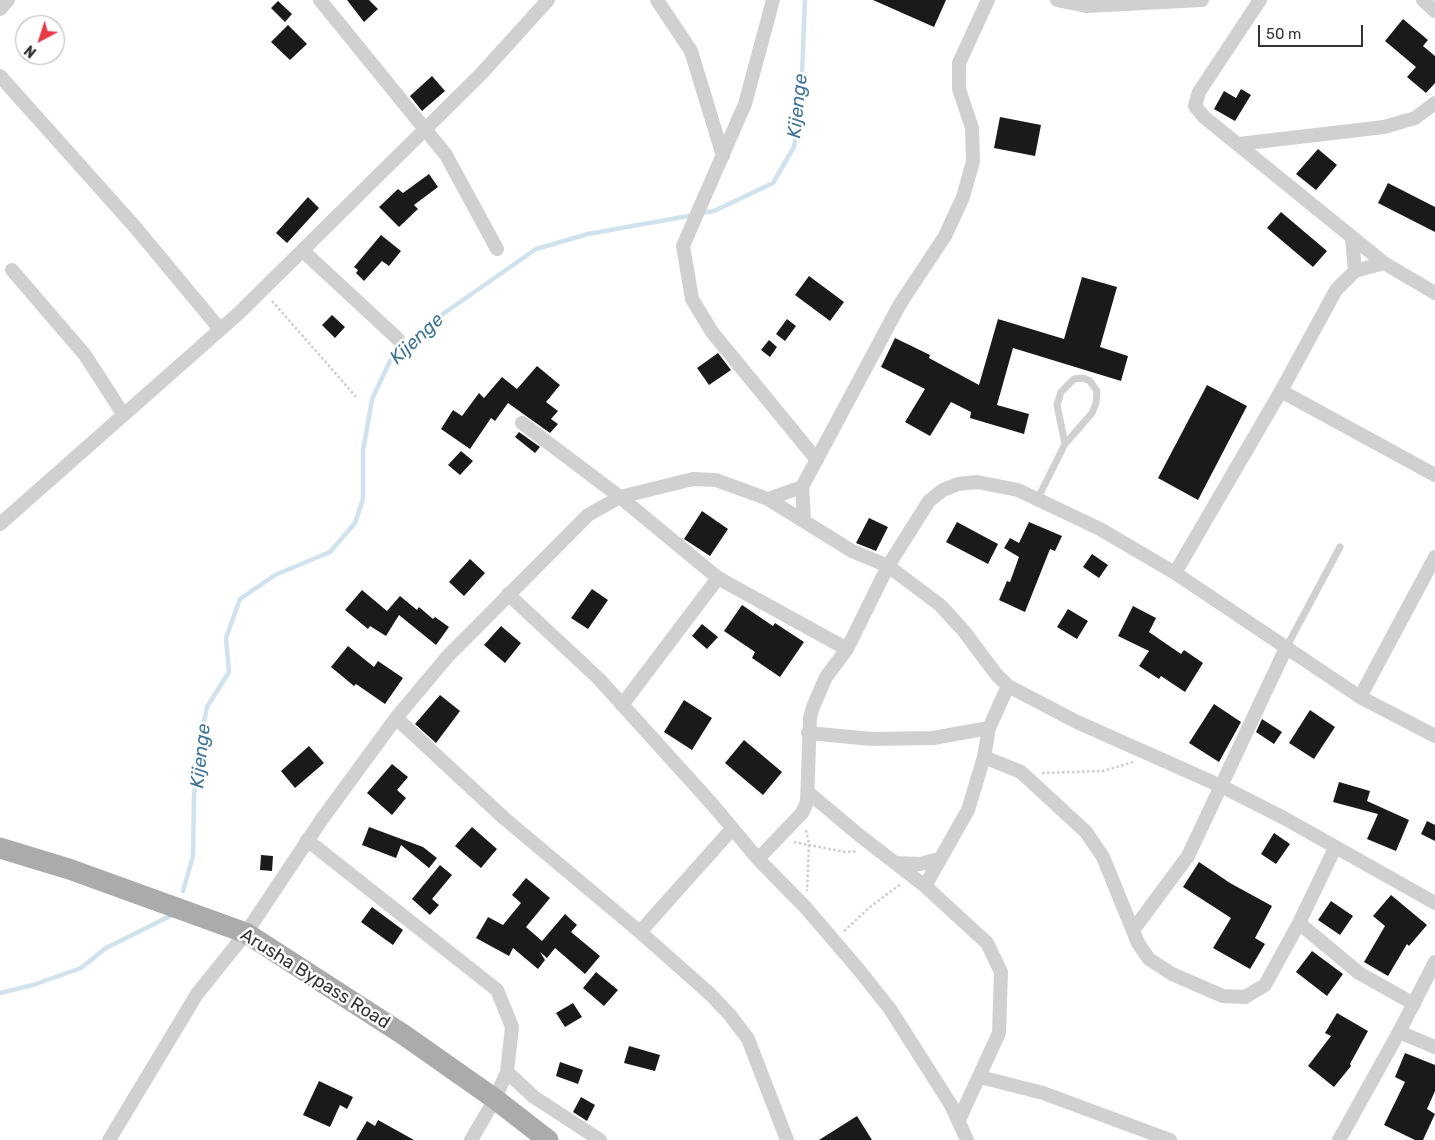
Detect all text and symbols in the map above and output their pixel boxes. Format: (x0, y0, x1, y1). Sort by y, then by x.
north arrow (15, 15, 65, 65)
scale bar (1260, 15, 1365, 47)
text: 50 m (1266, 25, 1301, 43)
text: N (21, 41, 40, 61)
water label: Kijenge (783, 73, 813, 139)
water label: Kijenge (386, 309, 448, 369)
water label: Kijenge (186, 723, 216, 789)
street label: Arusha Bypass Road (236, 924, 394, 1034)

